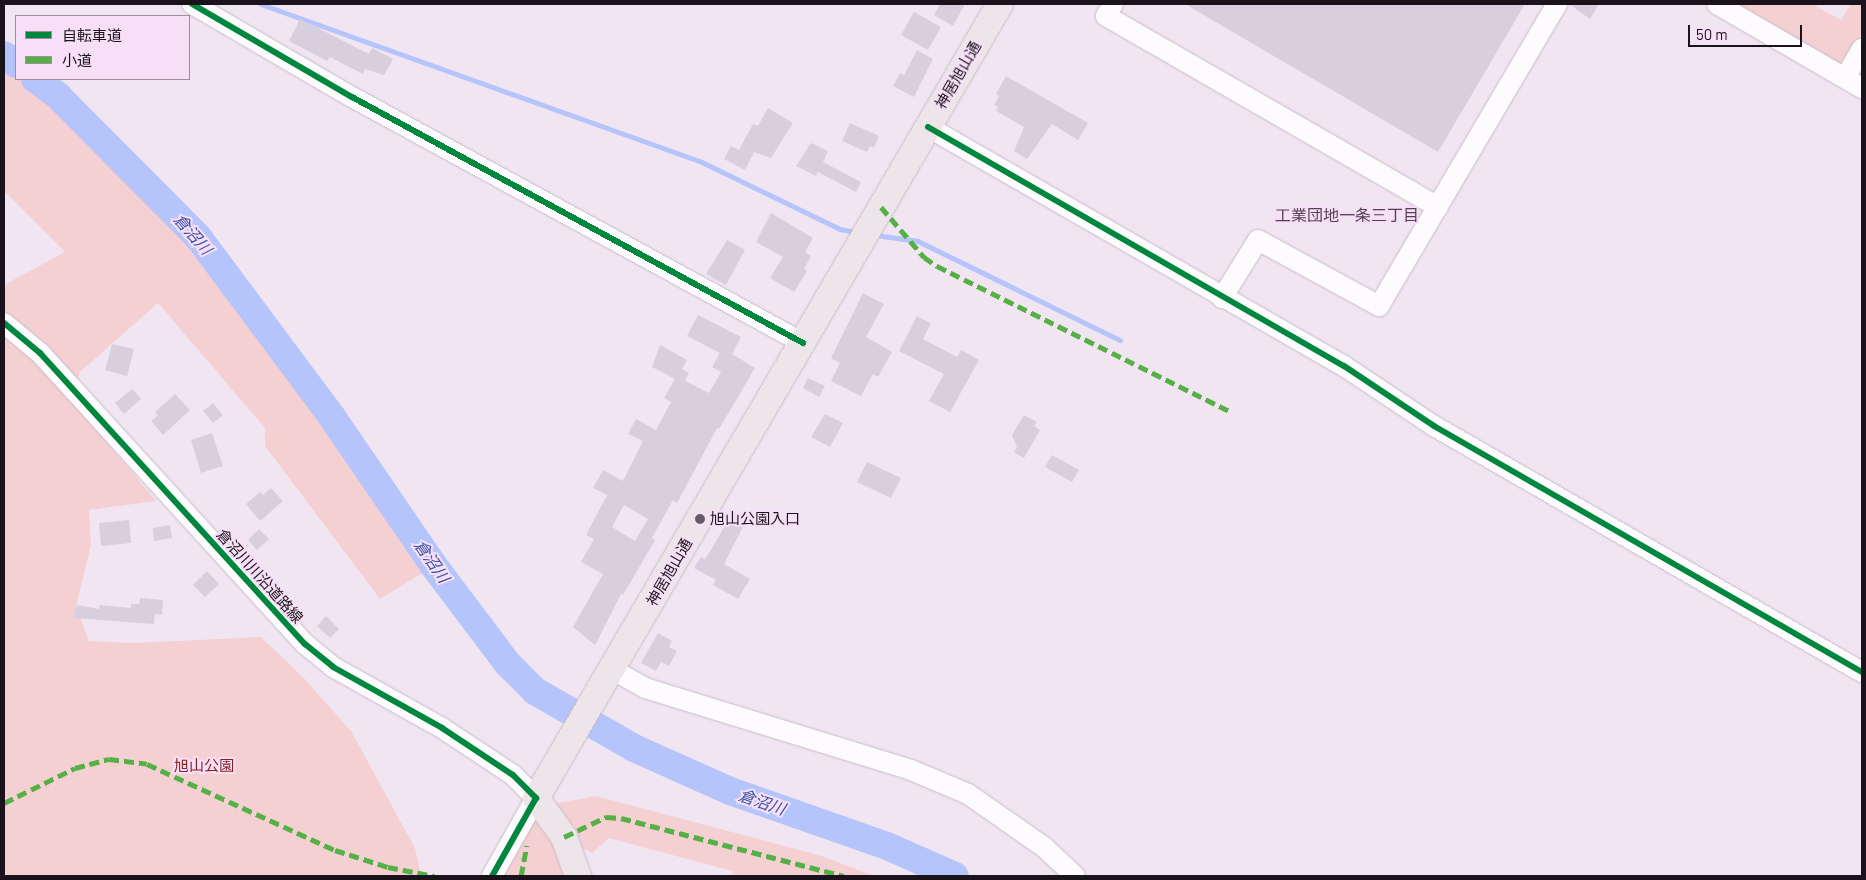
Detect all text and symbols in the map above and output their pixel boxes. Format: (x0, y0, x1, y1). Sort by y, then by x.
legend (15, 15, 190, 80)
scale bar (1691, 15, 1805, 47)
text: 50 m (1696, 25, 1728, 43)
text: 自転車道 (62, 26, 122, 44)
street label: 神居旭山通 (931, 38, 985, 112)
text: 小道 (62, 51, 92, 69)
district label: 工業団地一条三丁目 (1275, 205, 1419, 225)
water label: 倉沼川 (170, 210, 216, 258)
place label: 旭山公園入口 (710, 510, 800, 528)
marker: 旭山公園入口 (694, 513, 706, 525)
street label: 倉沼川川沿道路線 (213, 525, 307, 627)
street label: 神居旭山通 (642, 535, 696, 609)
water label: 倉沼川 (410, 536, 454, 586)
park label: 旭山公園 (174, 757, 234, 775)
water label: 倉沼川 (736, 785, 788, 819)

